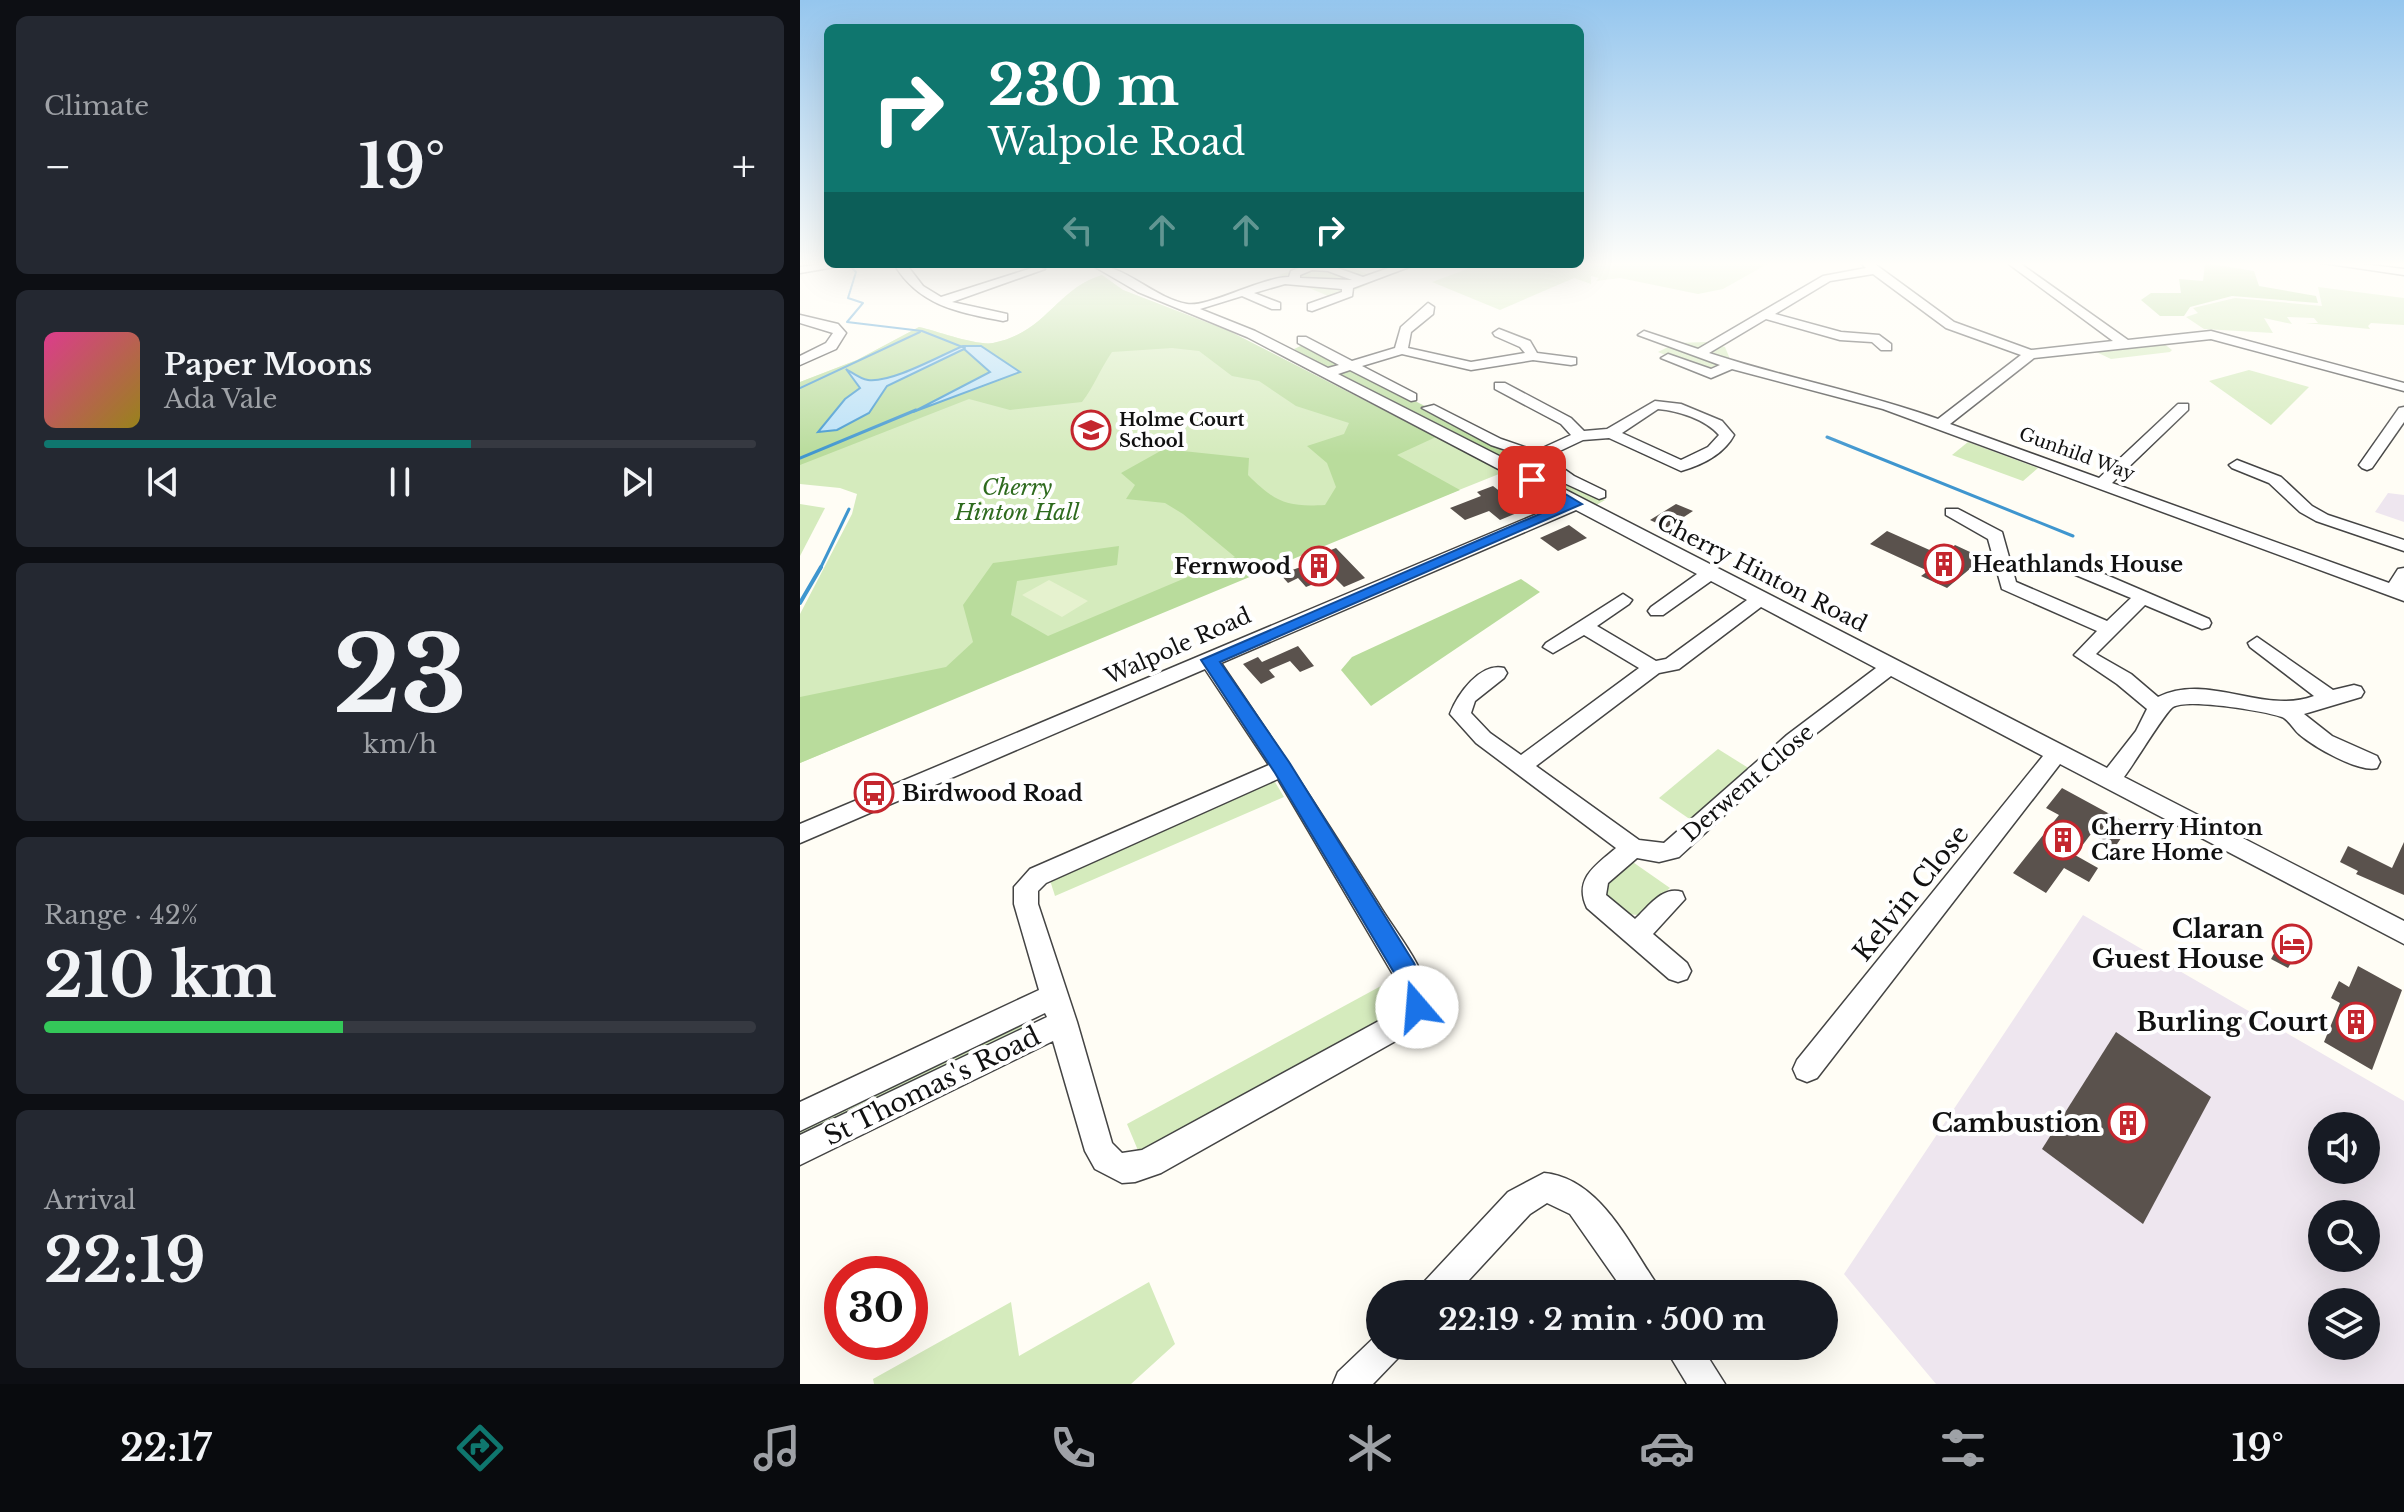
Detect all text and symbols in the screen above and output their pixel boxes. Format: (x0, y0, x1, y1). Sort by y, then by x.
text: 230 m (988, 51, 1179, 120)
icon: right (856, 56, 960, 160)
text: Climate (44, 90, 149, 122)
text: Walpole Road (988, 120, 1245, 165)
text: 19° (359, 130, 445, 204)
text: − (44, 139, 72, 194)
text: + (732, 139, 756, 194)
icon: left (1056, 208, 1100, 252)
icon: ahead (1140, 208, 1184, 252)
icon: ahead (1224, 208, 1268, 252)
icon: right (1308, 208, 1352, 252)
text: Paper Moons (164, 346, 372, 383)
text: Ada Vale (164, 383, 277, 415)
school or university icon: Holme Court School (1070, 409, 1112, 451)
place label: Holme Court School (1119, 409, 1245, 452)
street label: Gunhild Way (2016, 423, 2138, 485)
pin (1498, 446, 1566, 514)
icon: arrive (1510, 458, 1554, 502)
icon: previous (141, 460, 185, 504)
icon: pause (378, 460, 422, 504)
icon: next (615, 460, 659, 504)
park label: Cherry Hinton Hall (953, 474, 1080, 526)
street label: Cherry Hinton Road (1653, 508, 1872, 638)
building icon: Heathlands House (1923, 543, 1965, 585)
building icon: Fernwood (1298, 545, 1340, 587)
place label: Heathlands House (1972, 551, 2183, 578)
place label: Fernwood (1174, 553, 1291, 580)
street label: Walpole Road (1100, 602, 1255, 691)
text: 23 (333, 611, 467, 740)
street label: Derwent Close (1677, 719, 1819, 847)
text: km/h (363, 728, 437, 760)
bus stop icon: Birdwood Road (853, 772, 895, 814)
place label: Birdwood Road (902, 780, 1083, 807)
place label: Cherry Hinton Care Home (2091, 814, 2263, 866)
street label: Kelvin Close (1846, 818, 1976, 968)
building icon: Cherry Hinton Care Home (2042, 819, 2084, 861)
text: Range · 42% (44, 899, 198, 931)
place label: Claran Guest House (2092, 913, 2264, 975)
hotel icon: Claran Guest House (2271, 923, 2313, 965)
text: 210 km (44, 939, 277, 1013)
position arrow (1375, 965, 1459, 1049)
building icon: Burling Court (2335, 1001, 2377, 1043)
place label: Burling Court (2136, 1006, 2328, 1038)
street label: St Thomas's Road (819, 1020, 1045, 1152)
building icon: Cambustion (2107, 1102, 2149, 1144)
place label: Cambustion (1931, 1107, 2100, 1139)
map controls (2308, 1112, 2380, 1360)
button: sound (2308, 1112, 2380, 1184)
text: Arrival (44, 1184, 136, 1216)
button: search (2308, 1200, 2380, 1272)
text: 22:19 (44, 1224, 206, 1298)
speed limit sign: 30 (824, 1256, 928, 1360)
button: layers (2308, 1288, 2380, 1360)
text: 22:19 · 2 min · 500 m (1438, 1301, 1766, 1338)
icon: directions (452, 1420, 508, 1476)
icon: music (749, 1420, 805, 1476)
icon: phone (1045, 1420, 1101, 1476)
icon: climate (1342, 1420, 1398, 1476)
icon: car (1639, 1420, 1695, 1476)
icon: filters (1935, 1420, 1991, 1476)
text: 22:17 (120, 1426, 212, 1471)
text: 19° (2232, 1426, 2284, 1471)

